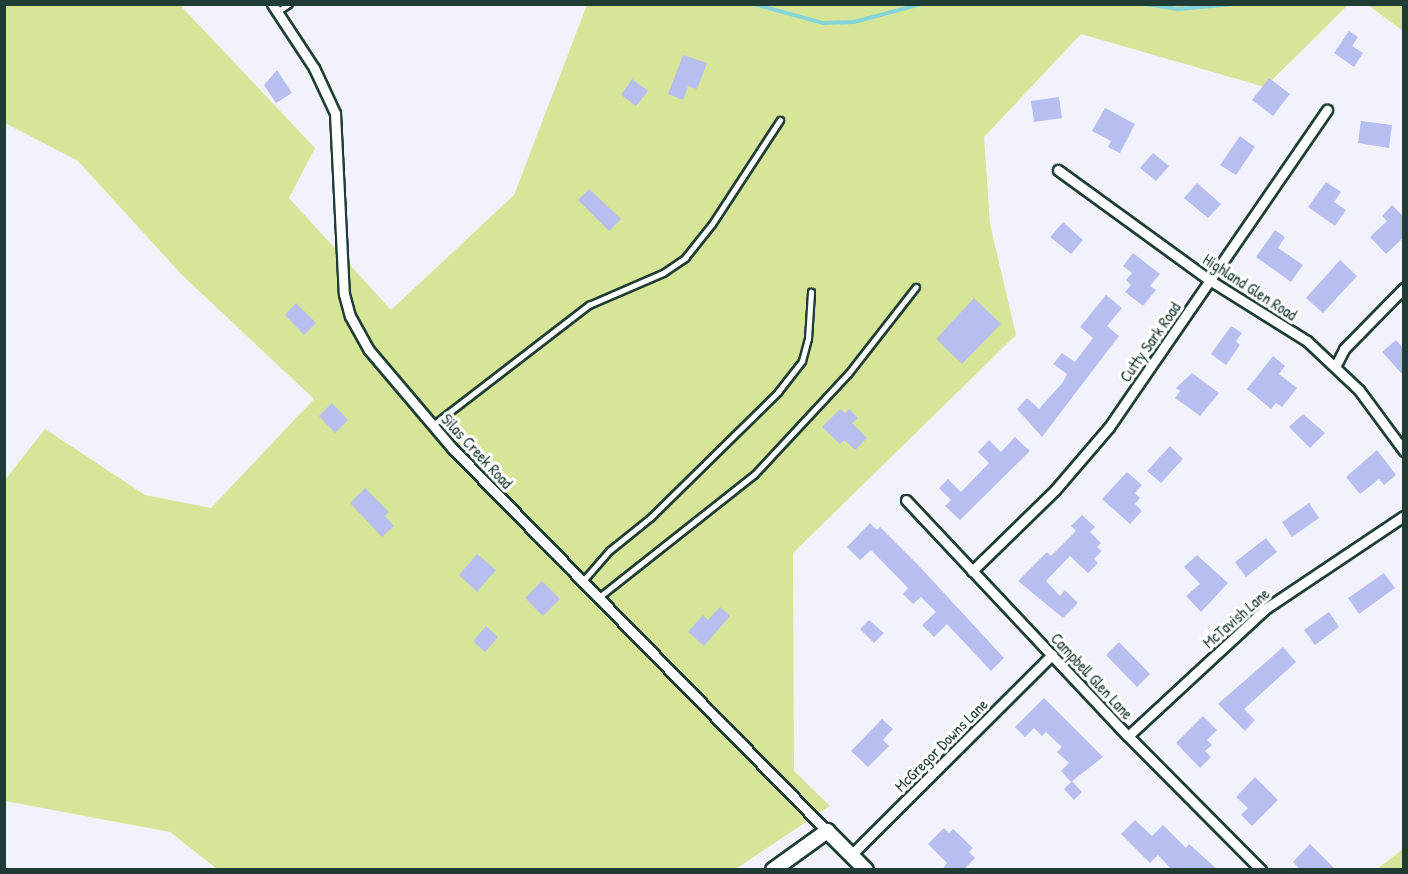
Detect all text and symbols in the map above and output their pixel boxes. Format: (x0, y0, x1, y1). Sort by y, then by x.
street label: Highland Glen Road (1199, 250, 1301, 324)
street label: Cutty Sark Road (1115, 298, 1185, 386)
street label: Silas Creek Road (437, 410, 517, 492)
street label: McTavish Lane (1199, 584, 1273, 652)
street label: Campbell Glen Lane (1047, 629, 1137, 723)
street label: McGregor Downs Lane (890, 694, 992, 796)

